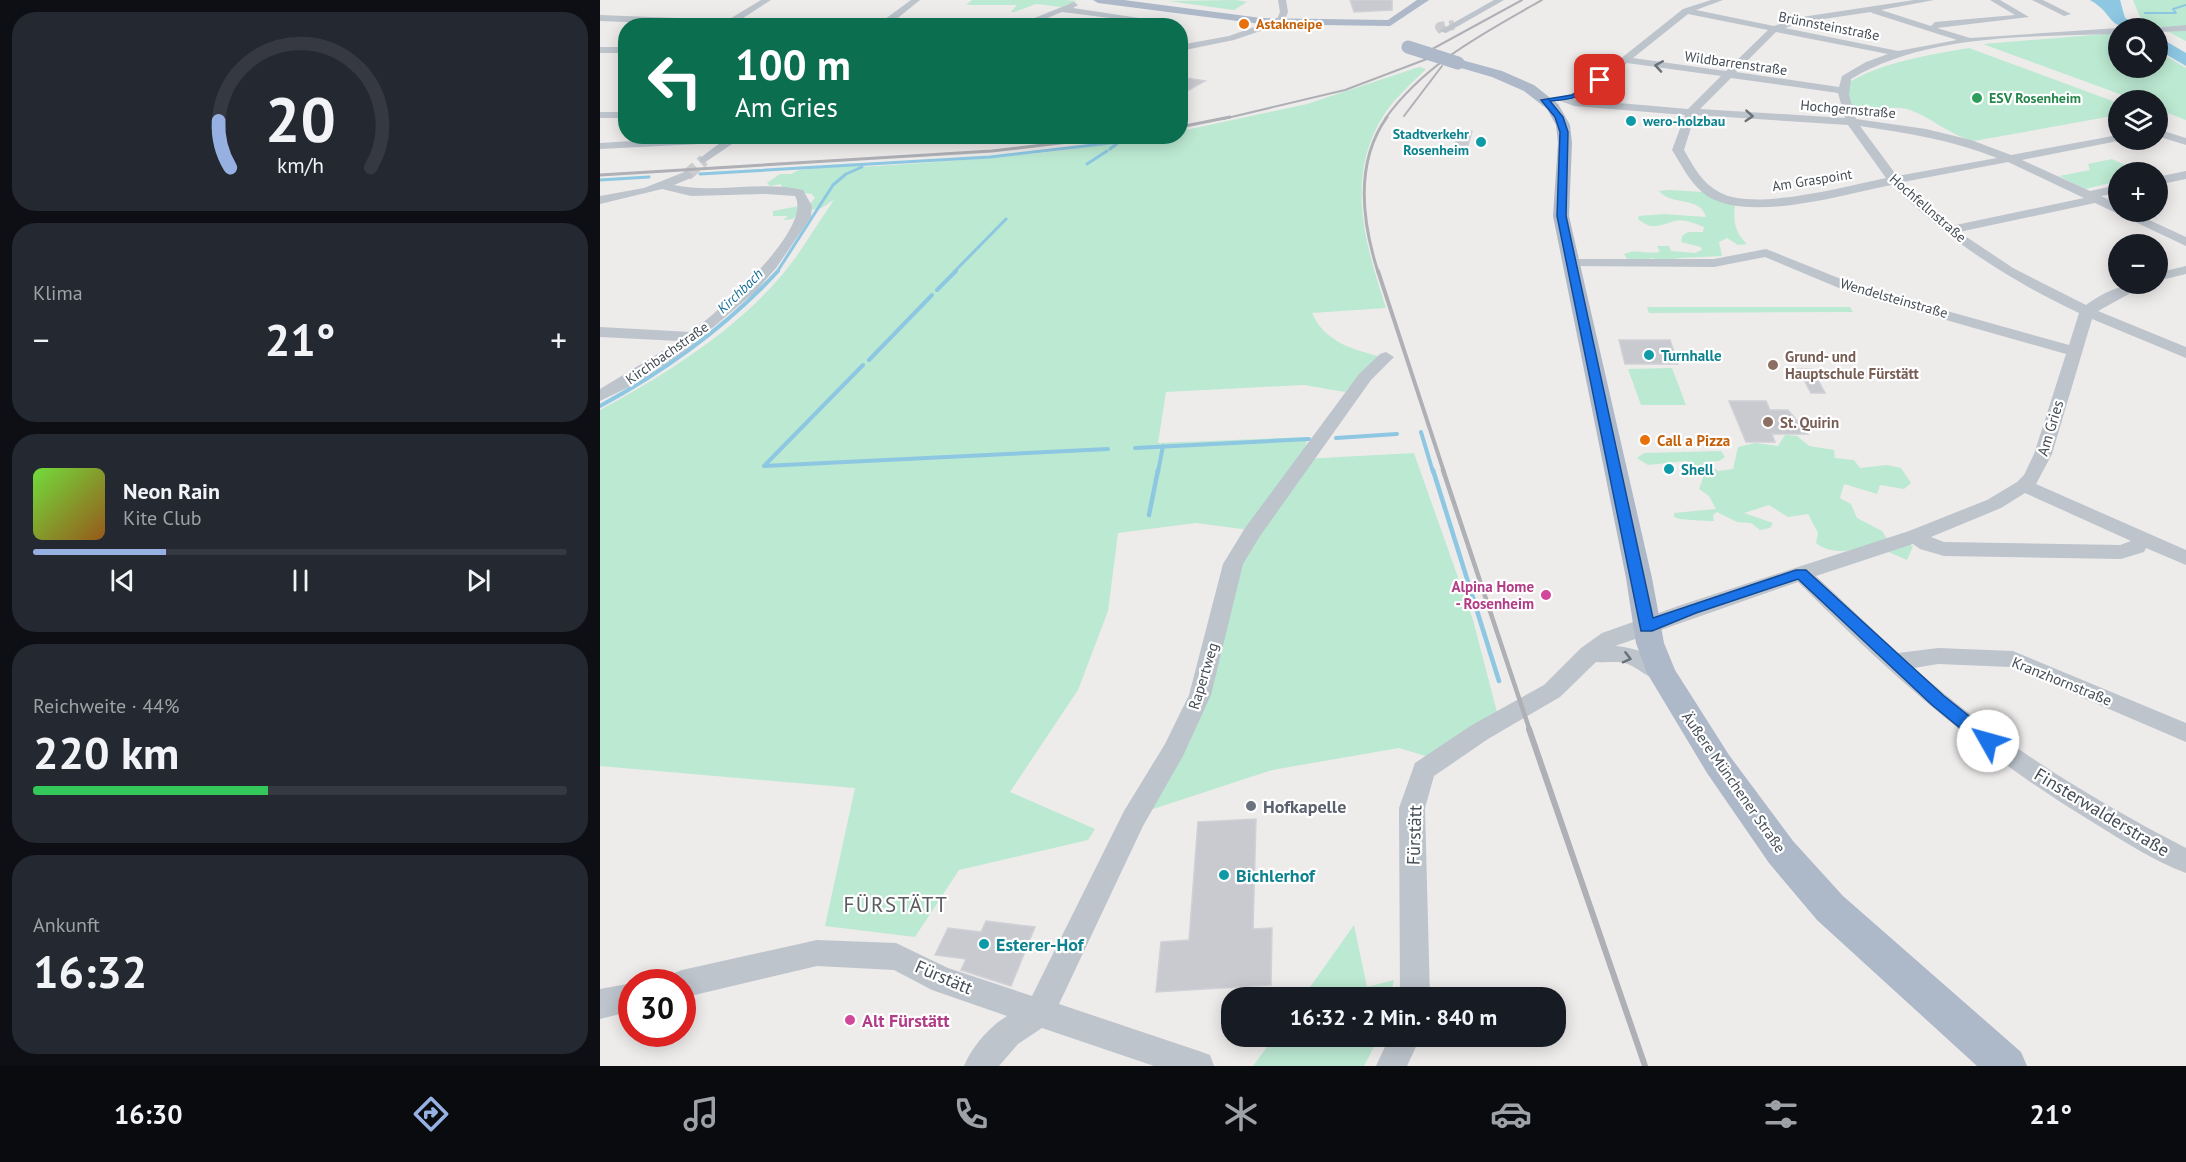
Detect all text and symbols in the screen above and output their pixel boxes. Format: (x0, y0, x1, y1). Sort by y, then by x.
street label: Brünnsteinstraße (1777, 7, 1881, 45)
place label: Astakneipe (1256, 15, 1322, 33)
marker: Astakneipe (1237, 17, 1251, 31)
map controls (2108, 18, 2168, 294)
button: search (2108, 18, 2168, 78)
text: 100 m (735, 37, 851, 92)
icon: left (636, 42, 714, 120)
street label: Wildbarrenstraße (1683, 47, 1789, 79)
pin (1574, 54, 1625, 105)
one-way arrow (1655, 60, 1664, 72)
icon: arrive (1583, 63, 1616, 96)
text: 20 (265, 79, 335, 160)
place label: ESV Rosenheim (1989, 89, 2081, 107)
text: Am Gries (735, 90, 838, 124)
button: layers (2108, 90, 2168, 150)
marker: ESV Rosenheim (1970, 91, 1984, 105)
street label: Hochgernstraße (1800, 96, 1896, 122)
one-way arrow (1745, 109, 1754, 122)
place label: wero-holzbau (1642, 112, 1725, 130)
marker: wero-holzbau (1624, 114, 1638, 128)
place label: Stadtverkehr Rosenheim (1393, 125, 1469, 159)
marker: Stadtverkehr Rosenheim (1474, 135, 1488, 149)
text: km/h (276, 152, 323, 180)
button: + (2108, 162, 2168, 222)
street label: Am Graspoint (1771, 165, 1854, 195)
street label: Hochfellnstraße (1886, 170, 1970, 246)
button: − (2108, 234, 2168, 294)
water label: Kirchbach (713, 265, 767, 317)
street label: Wendelsteinstraße (1838, 274, 1950, 322)
text: Klima (33, 280, 83, 306)
text: 21° (265, 310, 335, 368)
text: − (33, 318, 50, 361)
text: + (550, 318, 567, 361)
street label: Kirchbachstraße (622, 318, 712, 388)
place label: Turnhalle (1661, 346, 1722, 365)
place label: Grund- und Hauptschule Fürstätt (1785, 347, 1920, 383)
marker: Turnhalle (1642, 348, 1656, 362)
marker: Grund- und Hauptschule Fürstätt (1766, 358, 1780, 372)
street label: Am Gries (2033, 398, 2067, 458)
place label: St. Quirin (1780, 413, 1839, 432)
marker: St. Quirin (1761, 415, 1775, 429)
place label: Call a Pizza (1657, 431, 1730, 450)
marker: Call a Pizza (1638, 433, 1652, 447)
place label: Shell (1681, 460, 1714, 479)
marker: Shell (1662, 462, 1676, 476)
text: Neon Rain (123, 477, 220, 505)
text: Kite Club (123, 505, 201, 531)
icon: previous (106, 564, 139, 597)
icon: pause (284, 564, 317, 597)
icon: next (462, 564, 495, 597)
place label: Alpina Home - Rosenheim (1451, 577, 1534, 613)
marker: Alpina Home - Rosenheim (1539, 588, 1553, 602)
street label: Rapertweg (1184, 640, 1222, 712)
one-way arrow (1622, 650, 1632, 663)
street label: Kranzhornstraße (2009, 652, 2115, 710)
text: Reichweite · 44% (33, 693, 179, 719)
street label: Äußere Münchener Straße (1678, 708, 1790, 856)
position arrow (1956, 709, 2020, 773)
text: 220 km (33, 723, 179, 781)
street label: Finsterwalderstraße (2030, 763, 2174, 861)
place label: Hofkapelle (1263, 795, 1346, 818)
marker: Hofkapelle (1244, 799, 1258, 813)
street label: Fürstätt (1401, 805, 1427, 865)
place label: Bichlerhof (1236, 864, 1316, 887)
marker: Bichlerhof (1217, 868, 1231, 882)
district label: FÜRSTÄTT (843, 891, 949, 918)
text: Ankunft (33, 912, 100, 938)
place label: Esterer-Hof (996, 933, 1085, 956)
marker: Esterer-Hof (977, 937, 991, 951)
text: 16:32 (33, 942, 147, 1000)
street label: Fürstätt (912, 955, 976, 999)
speed limit sign: 30 (618, 969, 696, 1047)
text: 16:32 · 2 Min. · 840 m (1290, 1003, 1497, 1031)
place label: Alt Fürstätt (862, 1009, 950, 1032)
marker: Alt Fürstätt (843, 1013, 857, 1027)
icon: directions (410, 1093, 452, 1135)
icon: music (680, 1093, 722, 1135)
icon: phone (950, 1093, 992, 1135)
icon: climate (1220, 1093, 1262, 1135)
icon: car (1490, 1093, 1532, 1135)
icon: filters (1760, 1093, 1802, 1135)
text: 16:30 (114, 1097, 182, 1131)
text: 21° (2030, 1097, 2072, 1131)

